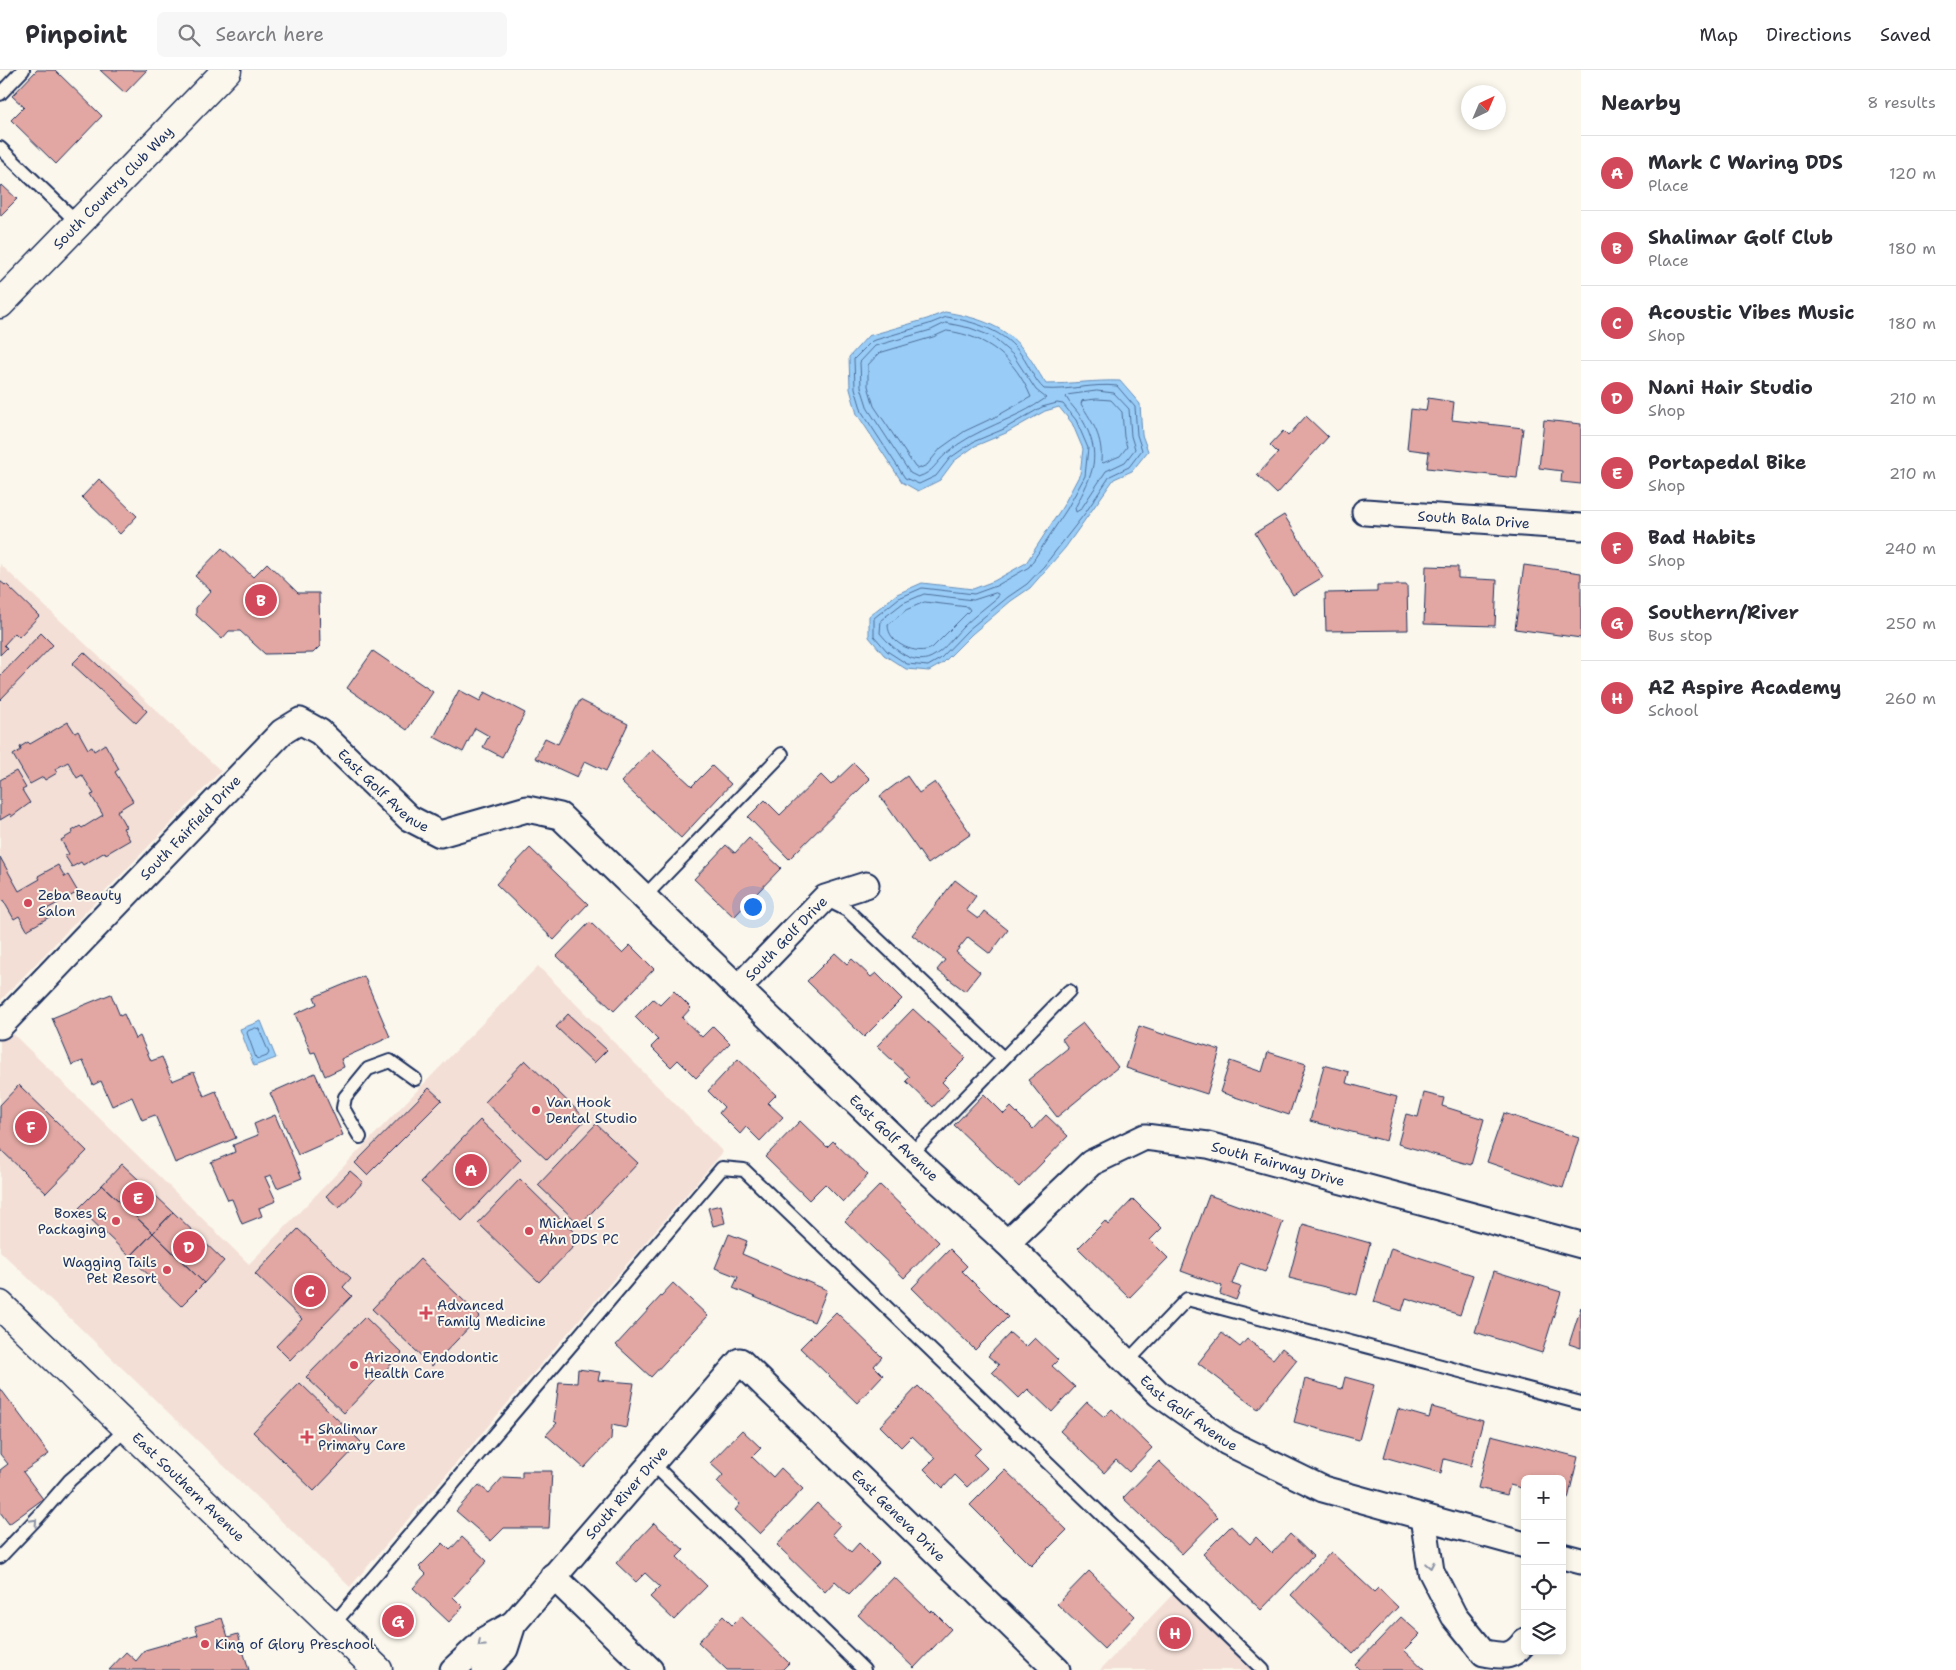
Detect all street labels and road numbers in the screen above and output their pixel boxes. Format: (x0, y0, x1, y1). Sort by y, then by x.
street label: South Country Club Way (49, 122, 177, 253)
street label: South Bala Drive (1417, 507, 1530, 532)
street label: East Golf Avenue (334, 745, 432, 836)
street label: South Fairfield Drive (136, 771, 245, 884)
street label: South Golf Drive (741, 892, 831, 985)
street label: East Golf Avenue (845, 1091, 942, 1185)
street label: South Fairway Drive (1209, 1137, 1347, 1190)
street label: East Golf Avenue (1136, 1371, 1241, 1455)
street label: East Southern Avenue (128, 1428, 249, 1546)
street label: South River Drive (581, 1442, 672, 1543)
street label: East Geneva Drive (848, 1466, 949, 1565)

